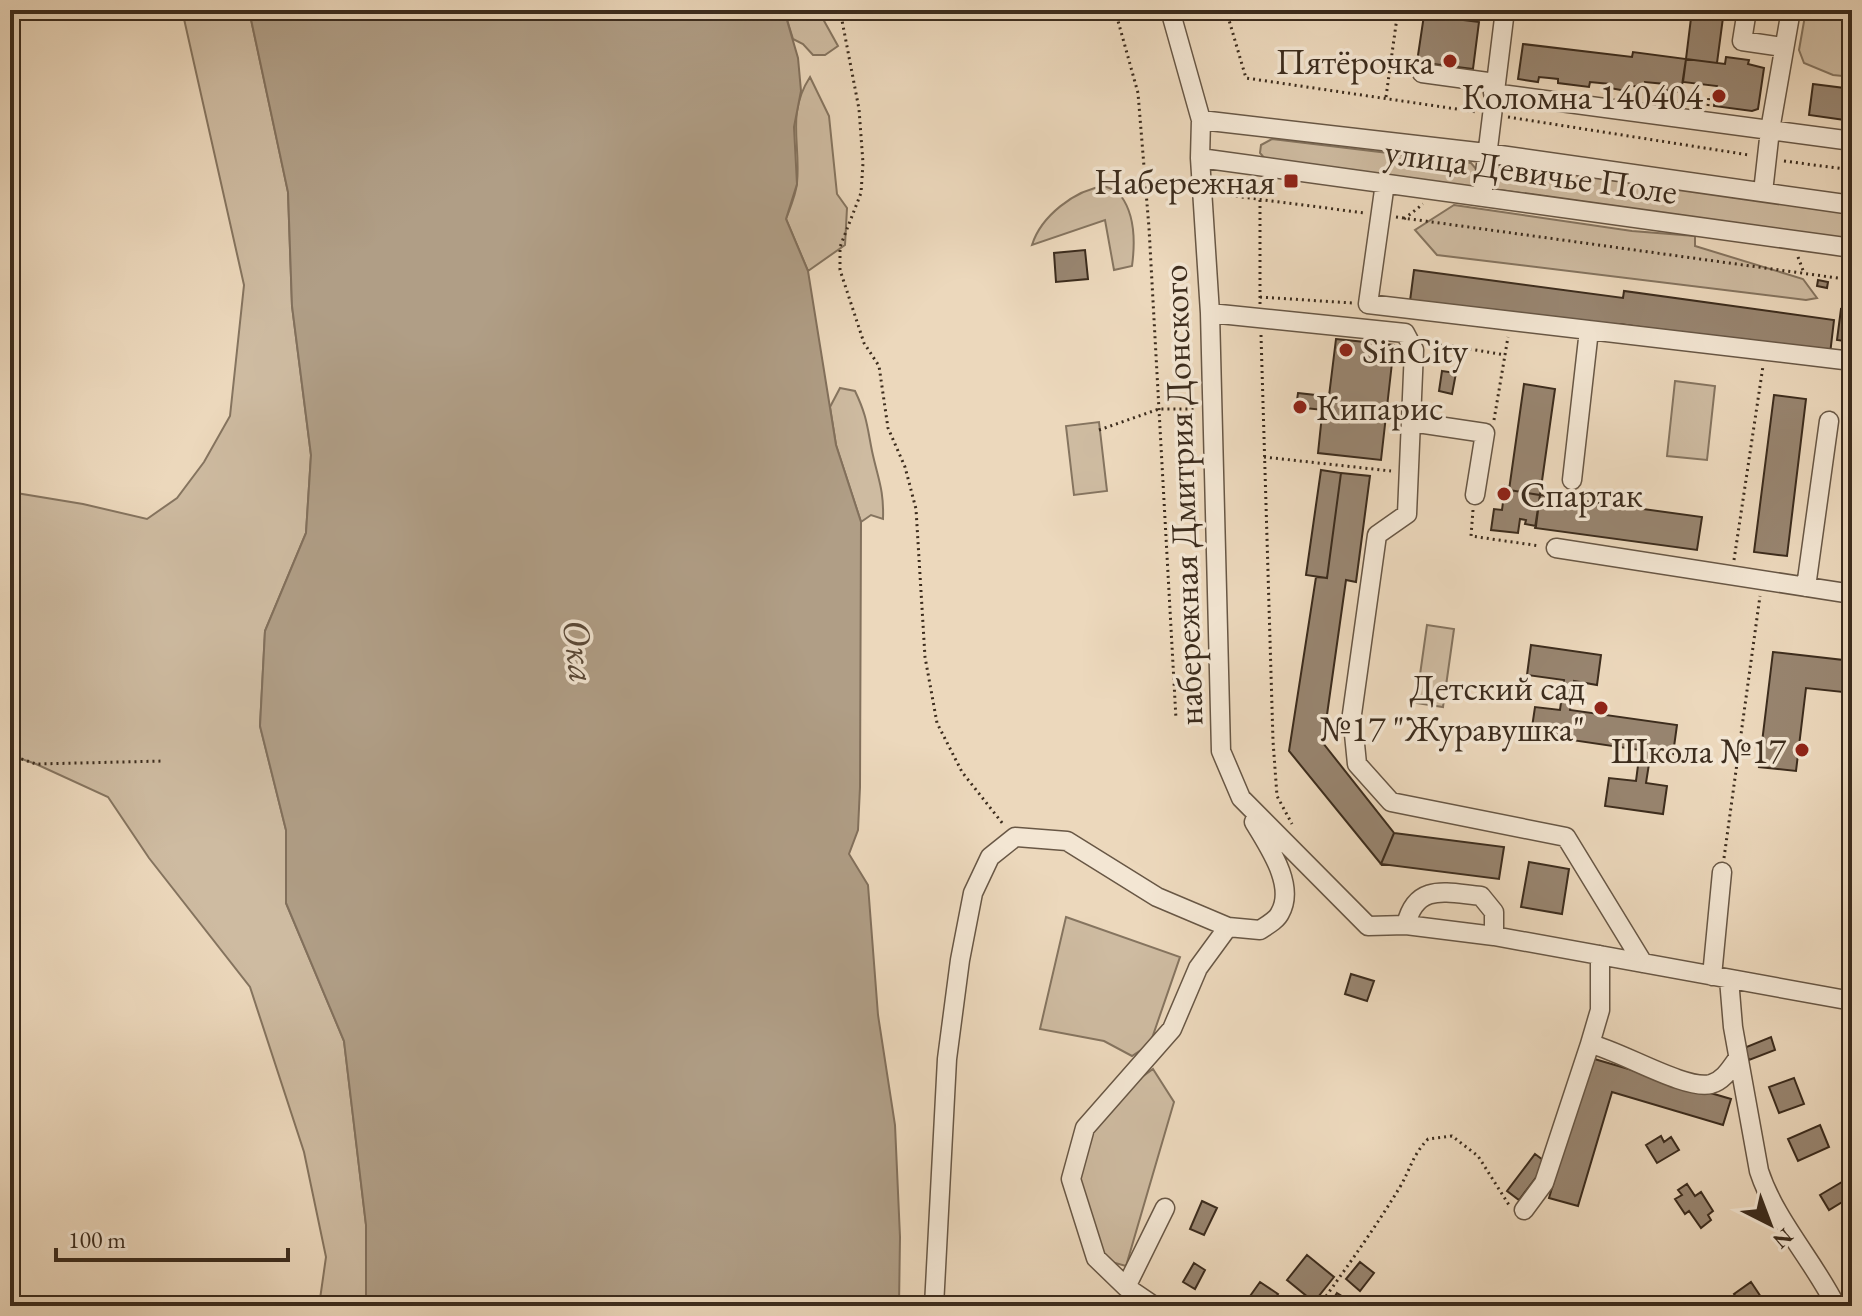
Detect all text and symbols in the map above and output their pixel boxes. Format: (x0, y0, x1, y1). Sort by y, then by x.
place label: Пятёрочка (1276, 38, 1435, 85)
marker: Пятёрочка (1441, 52, 1459, 70)
place label: Коломна 140404 (1462, 73, 1704, 120)
marker: Коломна 140404 (1710, 87, 1728, 105)
street label: улица Девичье Поле (1382, 127, 1680, 215)
place label: Набережная (1094, 158, 1275, 205)
marker: Набережная (1282, 172, 1300, 190)
street label: набережная Дмитрия Донского (1150, 264, 1214, 726)
place label: SinCity (1362, 327, 1468, 374)
marker: SinCity (1337, 341, 1355, 359)
place label: Кипарис (1316, 384, 1444, 431)
marker: Кипарис (1291, 398, 1309, 416)
place label: Спартак (1520, 471, 1643, 518)
marker: Спартак (1495, 485, 1513, 503)
water label: Ока (552, 617, 608, 685)
place label: Детский сад №17 "Журавушка" (1320, 664, 1585, 752)
marker: Детский сад №17 "Журавушка" (1592, 699, 1610, 717)
place label: Школа №17 (1611, 727, 1787, 774)
marker: Школа №17 (1793, 741, 1811, 759)
north arrow (1730, 1184, 1810, 1264)
scale bar (56, 1212, 288, 1262)
text: N (1767, 1222, 1799, 1255)
text: 100 m (68, 1224, 126, 1255)

